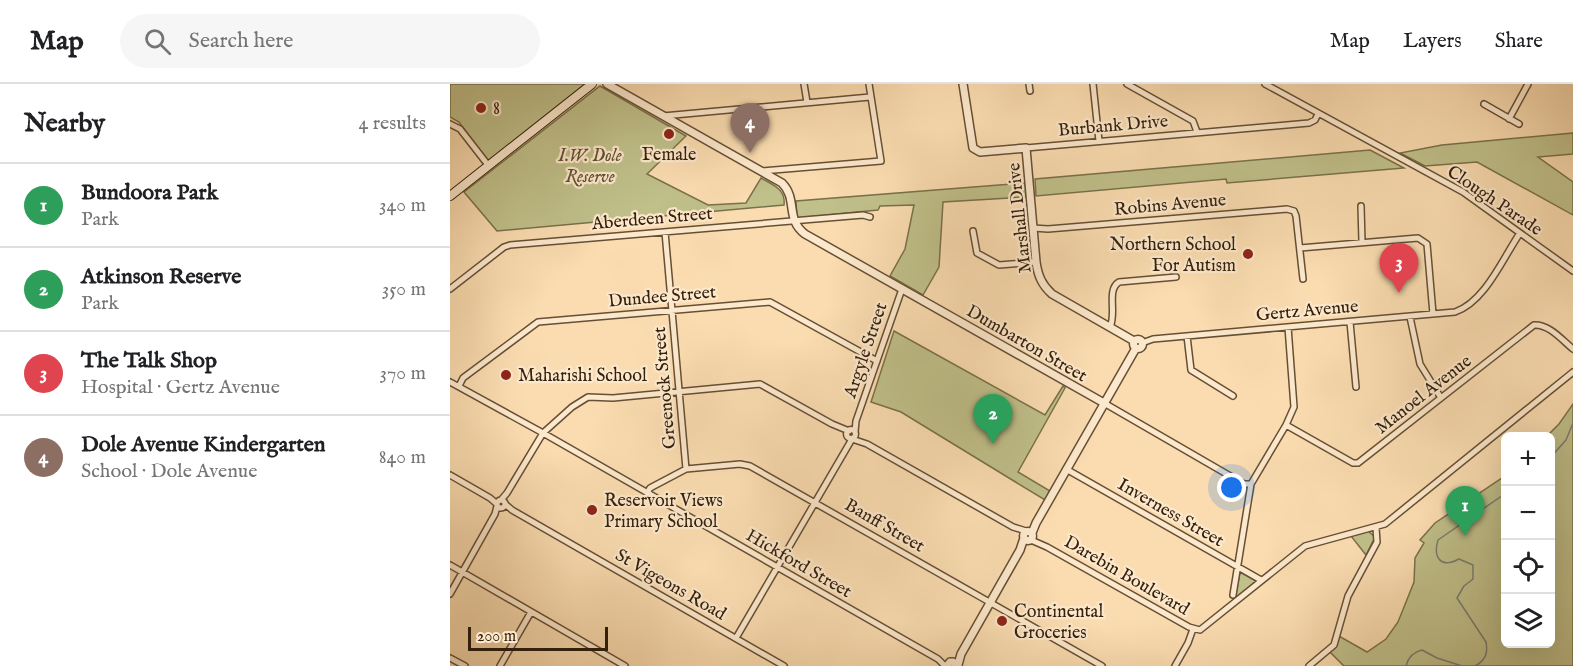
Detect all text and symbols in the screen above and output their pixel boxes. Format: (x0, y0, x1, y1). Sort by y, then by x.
search box (120, 14, 540, 68)
text: Map (30, 24, 84, 59)
icon: search (141, 25, 174, 58)
text: Search here (189, 27, 293, 55)
text: Map (1330, 28, 1370, 55)
text: Layers (1403, 28, 1462, 55)
text: Share (1495, 28, 1543, 55)
place label: 8 (493, 98, 500, 121)
marker: 8 (474, 101, 488, 115)
pin: 4 (730, 104, 770, 153)
text: Nearby (24, 107, 105, 140)
street label: Burbank Drive (1057, 110, 1169, 143)
text: 4 results (359, 111, 426, 136)
marker: Female (662, 127, 676, 141)
place label: Female (642, 144, 696, 167)
park label: I.W. Dole Reserve (557, 145, 622, 189)
street label: Clough Parade (1442, 161, 1546, 242)
street label: Marshall Drive (1003, 162, 1038, 274)
text: Bundoora Park (81, 179, 218, 207)
street label: Robins Avenue (1113, 189, 1227, 222)
text: 1 (40, 193, 47, 218)
text: 340 m (379, 193, 426, 218)
street label: Aberdeen Street (590, 203, 713, 236)
text: Park (81, 207, 119, 232)
place label: Northern School For Autism (1110, 234, 1236, 278)
pin: 3 (1380, 244, 1418, 293)
marker: Northern School For Autism (1241, 247, 1255, 261)
text: Atkinson Reserve (81, 263, 241, 291)
text: 2 (39, 277, 48, 302)
text: 350 m (382, 277, 426, 302)
street label: Dundee Street (607, 281, 717, 314)
text: Park (81, 291, 119, 316)
street label: Gertz Avenue (1255, 296, 1359, 327)
street label: Argyle Street (839, 300, 893, 402)
street label: Dumbarton Street (962, 300, 1091, 388)
street label: Greenock Street (649, 326, 682, 450)
text: The Talk Shop (81, 347, 217, 375)
street label: Manoel Avenue (1371, 350, 1477, 440)
text: 3 (40, 361, 47, 386)
text: 370 m (380, 361, 426, 386)
place label: Maharishi School (518, 365, 647, 388)
marker: Maharishi School (499, 368, 513, 382)
text: Hospital · Gertz Avenue (81, 375, 280, 400)
pin: 2 (974, 394, 1012, 444)
text: Dole Avenue Kindergarten (81, 431, 326, 459)
map controls (1501, 432, 1555, 648)
button: + (1501, 432, 1555, 486)
text: 4 (39, 445, 48, 470)
text: 840 m (379, 445, 426, 470)
text: School · Dole Avenue (81, 459, 257, 484)
your location (1217, 473, 1246, 502)
street label: Inverness Street (1113, 474, 1228, 553)
pin: 1 (1446, 486, 1484, 536)
button: − (1501, 486, 1555, 540)
place label: Reservoir Views Primary School (604, 490, 723, 534)
street label: Banff Street (840, 494, 928, 558)
marker: Reservoir Views Primary School (585, 503, 599, 517)
street label: Hickford Street (741, 525, 855, 604)
street label: Darebin Boulevard (1059, 531, 1193, 622)
button: locate (1501, 540, 1555, 594)
street label: St Vigeons Road (611, 544, 730, 626)
button: layers (1501, 594, 1555, 648)
place label: Continental Groceries (1014, 601, 1103, 645)
marker: Continental Groceries (995, 614, 1009, 628)
scale bar (468, 624, 608, 652)
text: 200 m (477, 627, 516, 647)

